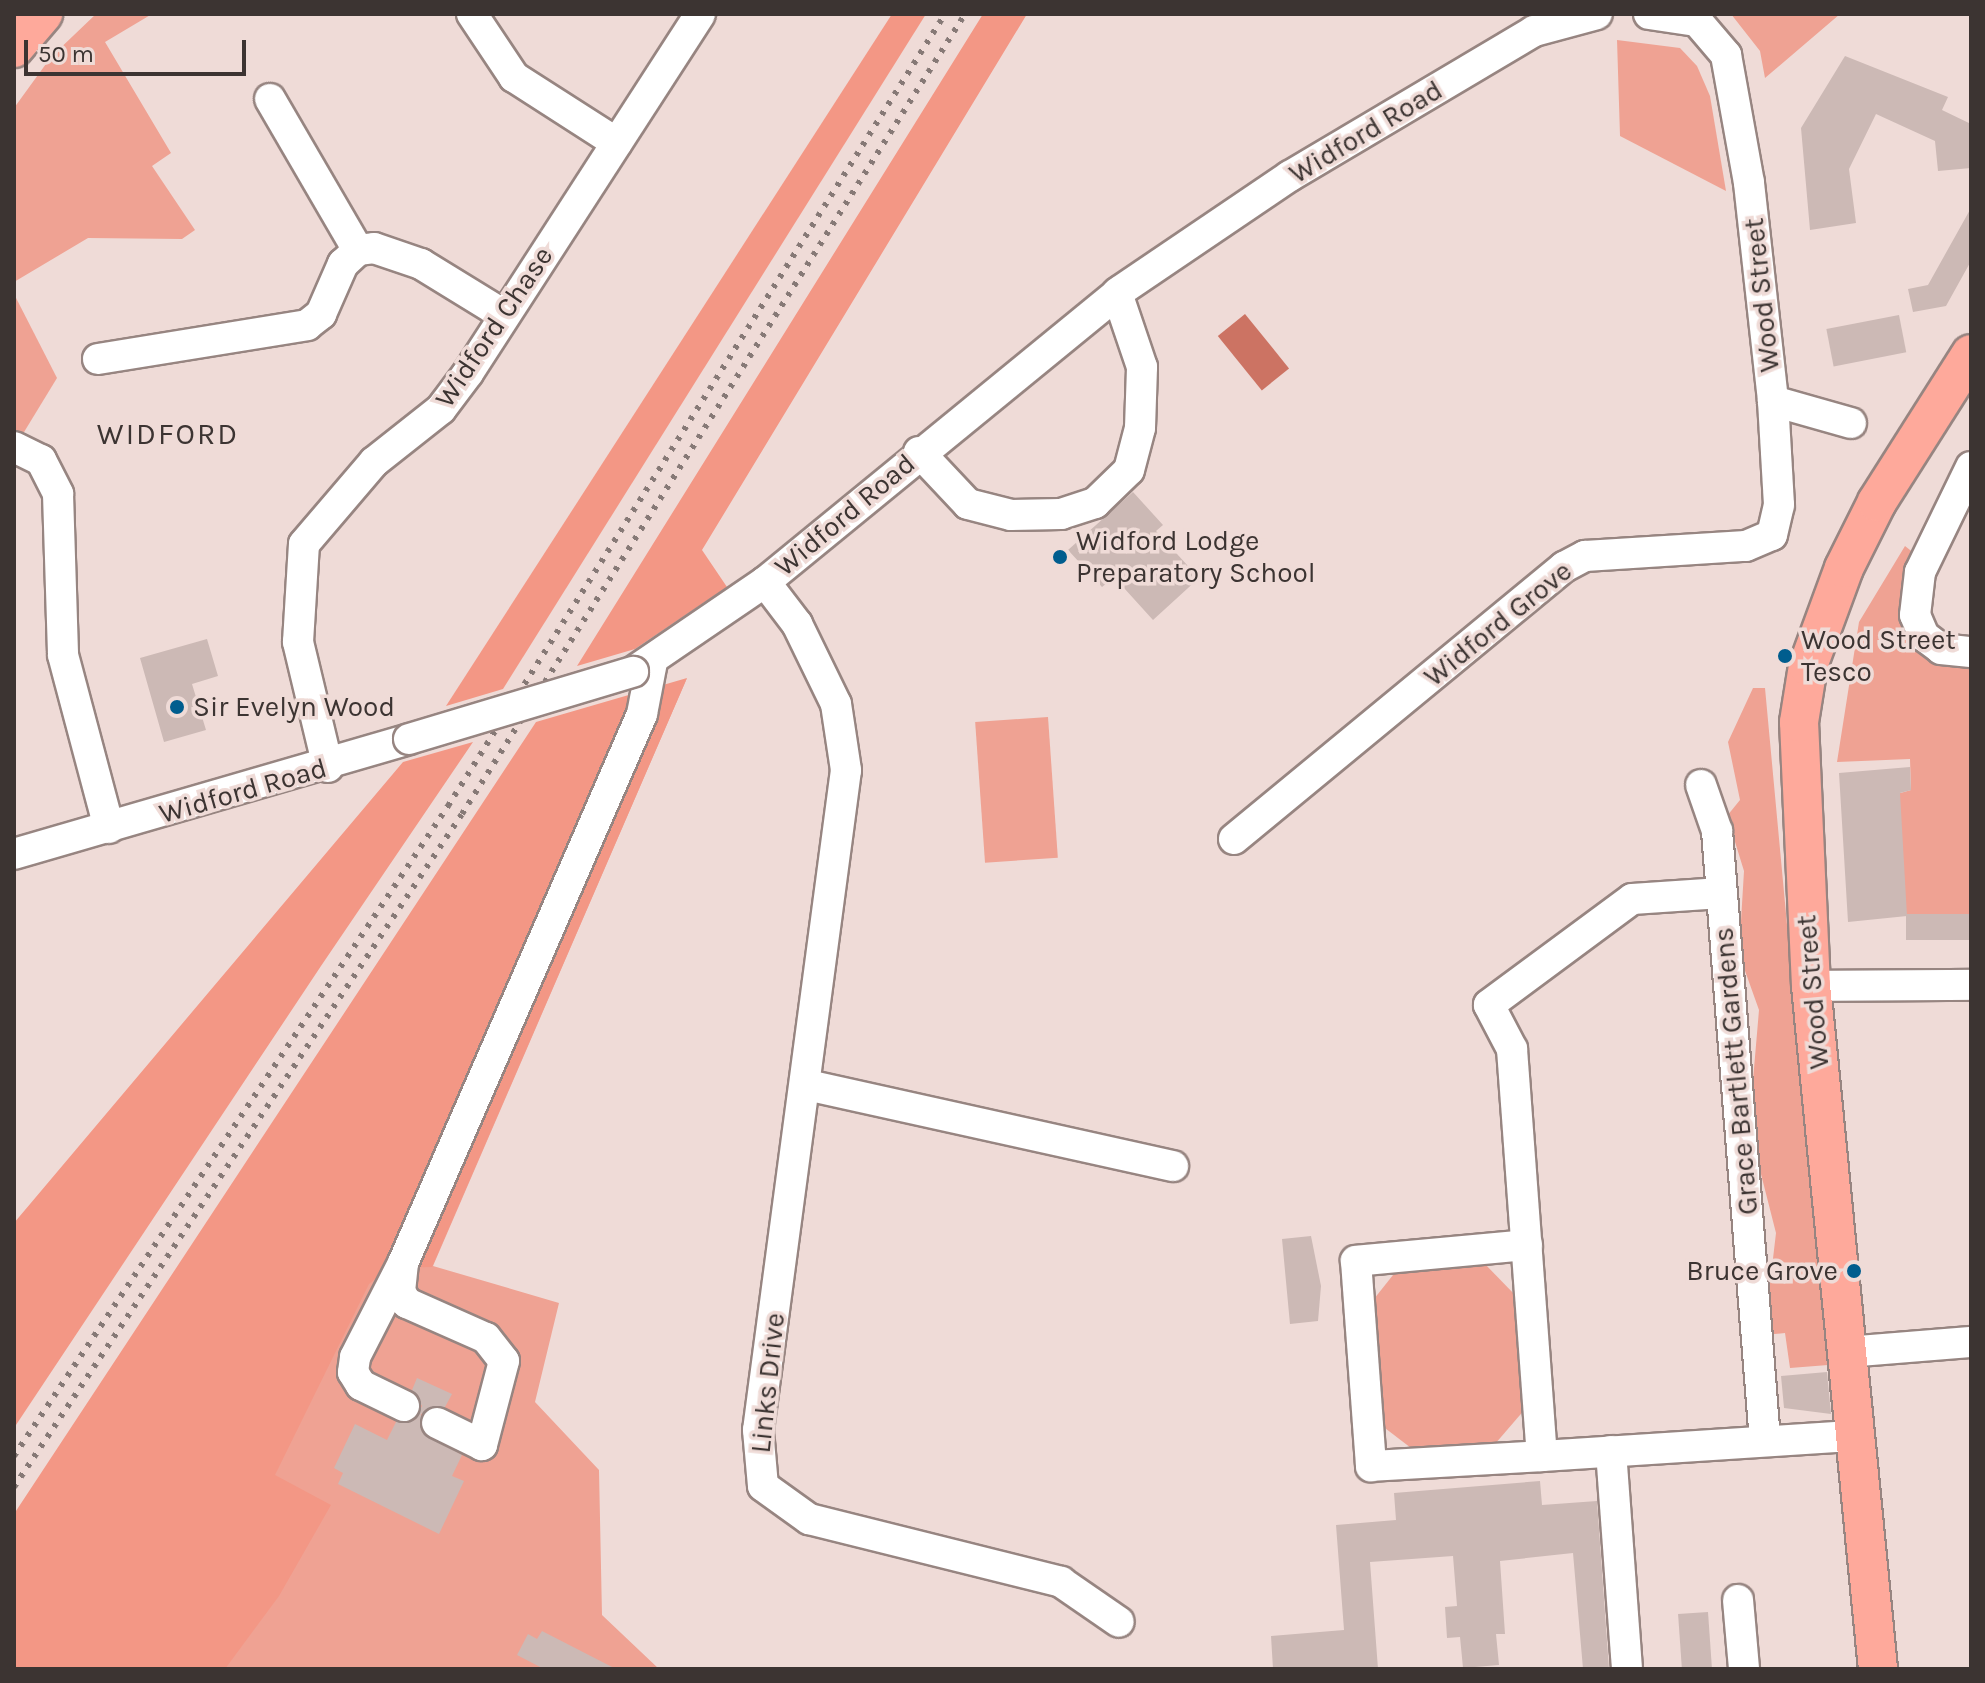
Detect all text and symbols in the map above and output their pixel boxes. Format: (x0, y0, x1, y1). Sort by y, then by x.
scale bar (28, 24, 250, 74)
text: 50 m (38, 40, 94, 68)
street label: Widford Road (1283, 73, 1449, 191)
street label: Wood Street (1737, 216, 1787, 374)
street label: Widford Chase (428, 240, 560, 414)
district label: WIDFORD (97, 416, 239, 452)
street label: Widford Road (768, 447, 922, 583)
place label: Widford Lodge Preparatory School (1076, 524, 1316, 590)
marker: Widford Lodge Preparatory School (1051, 548, 1069, 566)
street label: Widford Grove (1417, 554, 1579, 694)
place label: Wood Street Tesco (1801, 623, 1956, 689)
marker: Wood Street Tesco (1776, 647, 1794, 665)
place label: Sir Evelyn Wood (193, 690, 395, 724)
marker: Sir Evelyn Wood (168, 698, 186, 716)
street label: Widford Road (155, 751, 331, 831)
street label: Wood Street (1790, 913, 1836, 1071)
street label: Grace Bartlett Gardens (1707, 926, 1765, 1216)
place label: Bruce Grove (1686, 1254, 1838, 1288)
marker: Bruce Grove (1845, 1262, 1863, 1280)
street label: Links Drive (744, 1311, 792, 1455)

